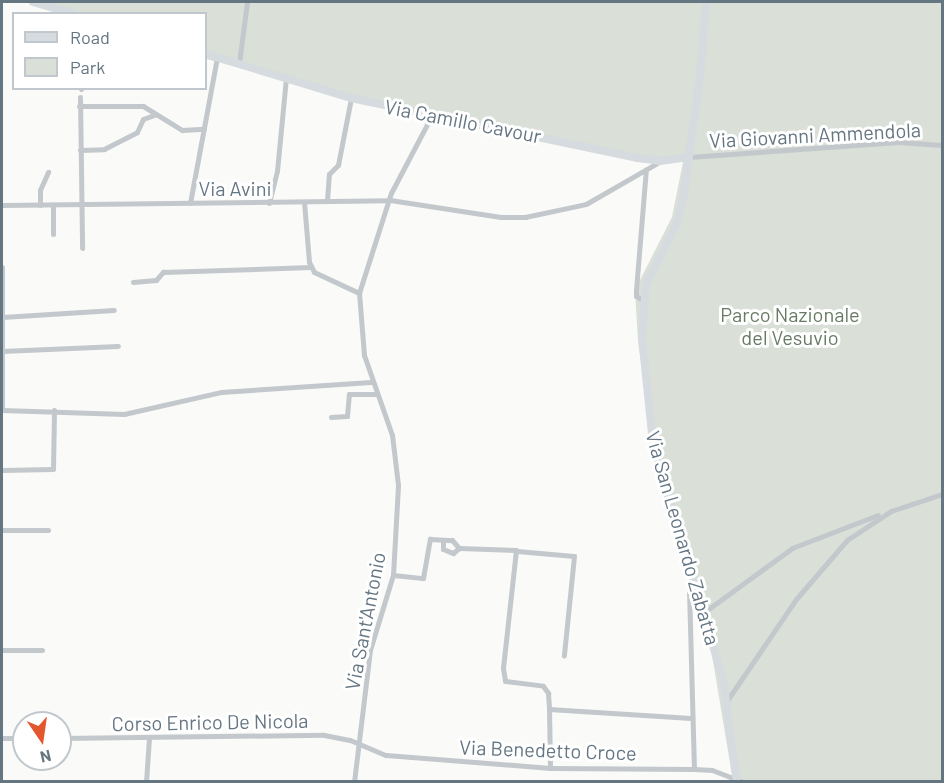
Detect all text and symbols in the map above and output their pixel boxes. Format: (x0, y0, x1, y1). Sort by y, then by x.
legend (12, 12, 207, 90)
text: Road (70, 26, 110, 48)
text: Park (70, 56, 105, 78)
street label: Via Camillo Cavour (383, 94, 543, 148)
street label: Via Giovanni Ammendola (708, 117, 922, 153)
street label: Via Avini (198, 176, 272, 200)
park label: Parco Nazionale del Vesuvio (720, 302, 860, 349)
street label: Via San Leonardo Zabatta (641, 428, 725, 648)
street label: Via Sant'Antonio (340, 550, 390, 692)
street label: Corso Enrico De Nicola (111, 708, 309, 736)
north arrow (12, 711, 72, 771)
street label: Via Benedetto Croce (459, 735, 637, 765)
text: N (38, 747, 53, 768)

